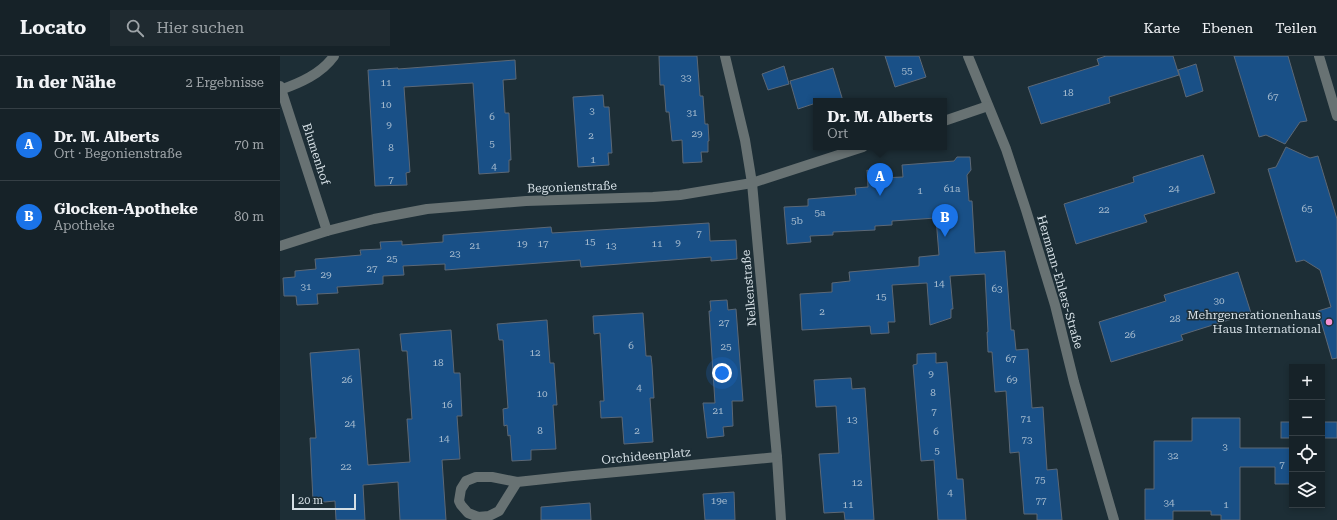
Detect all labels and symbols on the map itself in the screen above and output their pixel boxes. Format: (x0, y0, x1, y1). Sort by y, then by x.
house number: 55 (901, 65, 913, 76)
house number: 33 (680, 72, 692, 83)
house number: 11 (380, 77, 392, 88)
house number: 18 (1062, 87, 1074, 98)
house number: 67 (1267, 91, 1279, 102)
house number: 10 (380, 99, 392, 110)
house number: 3 (589, 105, 595, 116)
house number: 31 (686, 107, 698, 118)
house number: 6 (489, 111, 495, 122)
house number: 9 (386, 119, 392, 130)
street label: Blumenhof (299, 121, 333, 187)
house number: 29 (691, 128, 703, 139)
house number: 2 (588, 130, 594, 141)
house number: 5 (489, 138, 495, 149)
house number: 8 (388, 142, 394, 153)
house number: 1 (590, 154, 596, 165)
house number: 4 (491, 161, 497, 172)
pin: A (867, 163, 893, 196)
house number: 7 (388, 174, 394, 185)
street label: Begonienstraße (527, 178, 618, 196)
house number: 61a (944, 183, 961, 194)
house number: 24 (1168, 183, 1180, 194)
house number: 1 (917, 185, 923, 196)
house number: 65 (1301, 203, 1313, 214)
pin: B (932, 204, 958, 237)
house number: 22 (1098, 204, 1110, 215)
house number: 5a (814, 207, 826, 218)
street label: Hermann-Ehlers-Straße (1034, 214, 1086, 351)
house number: 5b (791, 215, 803, 226)
house number: 7 (696, 228, 702, 239)
house number: 15 (584, 236, 596, 247)
house number: 9 (675, 237, 681, 248)
house number: 19 (516, 238, 528, 249)
house number: 17 (537, 238, 549, 249)
house number: 11 (651, 238, 663, 249)
house number: 21 (469, 240, 481, 251)
house number: 13 (605, 240, 617, 251)
house number: 23 (449, 248, 461, 259)
street label: Nelkenstraße (739, 249, 759, 327)
house number: 25 (386, 253, 398, 264)
house number: 27 (366, 263, 378, 274)
house number: 29 (320, 269, 332, 280)
house number: 14 (933, 278, 945, 289)
house number: 31 (300, 281, 312, 292)
house number: 63 (991, 283, 1003, 294)
house number: 15 (875, 291, 887, 302)
house number: 30 (1213, 295, 1225, 306)
house number: 2 (819, 306, 825, 317)
place label: Mehrgenerationenhaus Haus International (1187, 308, 1321, 336)
house number: 28 (1169, 313, 1181, 324)
house number: 27 (718, 317, 730, 328)
marker: Mehrgenerationenhaus Haus International (1324, 317, 1334, 327)
house number: 26 (1124, 329, 1136, 340)
house number: 6 (628, 340, 634, 351)
house number: 25 (720, 341, 732, 352)
house number: 12 (529, 347, 541, 358)
house number: 67 (1005, 353, 1017, 364)
house number: 18 (432, 357, 444, 368)
your location (712, 363, 732, 383)
house number: 9 (928, 368, 934, 379)
house number: 26 (341, 374, 353, 385)
house number: 69 (1006, 374, 1018, 385)
house number: 4 (636, 382, 642, 393)
house number: 8 (930, 387, 936, 398)
house number: 10 (536, 388, 548, 399)
house number: 16 (441, 399, 453, 410)
house number: 21 (712, 405, 724, 416)
house number: 7 (931, 406, 937, 417)
house number: 71 (1020, 413, 1032, 424)
house number: 13 (846, 414, 858, 425)
house number: 24 (344, 418, 356, 429)
house number: 8 (537, 425, 543, 436)
house number: 2 (634, 425, 640, 436)
house number: 6 (933, 426, 939, 437)
house number: 14 (438, 433, 450, 444)
house number: 73 (1021, 434, 1033, 445)
house number: 3 (1222, 441, 1228, 452)
street label: Orchideenplatz (601, 445, 692, 467)
house number: 5 (934, 445, 940, 456)
house number: 32 (1167, 450, 1179, 461)
house number: 7 (1279, 459, 1285, 470)
house number: 22 (340, 461, 352, 472)
house number: 75 (1034, 474, 1046, 485)
house number: 12 (851, 477, 863, 488)
house number: 4 (947, 487, 953, 498)
scale bar (292, 492, 356, 511)
house number: 19e (711, 495, 728, 506)
house number: 77 (1035, 495, 1047, 506)
house number: 34 (1163, 497, 1175, 508)
house number: 11 (842, 499, 854, 510)
house number: 1 (1223, 499, 1229, 510)

